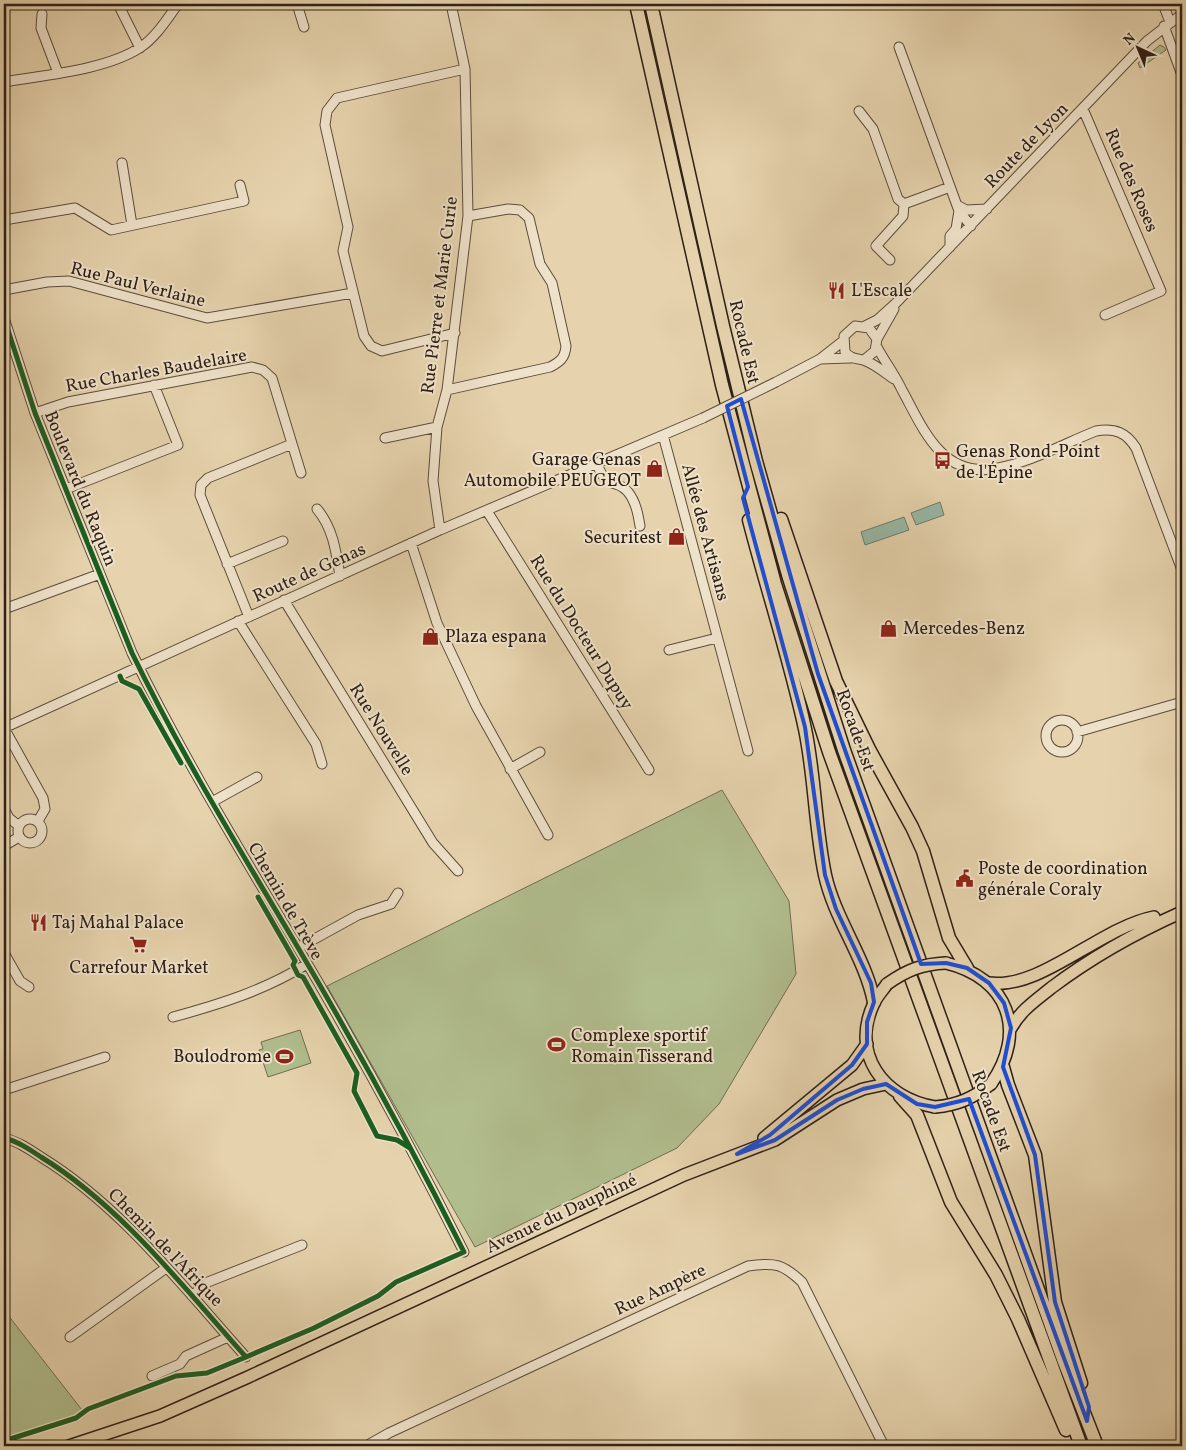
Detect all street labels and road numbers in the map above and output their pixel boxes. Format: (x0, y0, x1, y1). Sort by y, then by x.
street label: Route de Lyon (980, 97, 1075, 195)
street label: Rue des Roses (1098, 125, 1164, 236)
street label: Rue Pierre et Marie Curie (416, 195, 465, 395)
street label: Rue Paul Verlaine (67, 257, 208, 314)
street label: Rocade Est (722, 298, 765, 387)
street label: Rue Charles Baudelaire (64, 343, 249, 400)
street label: Boulevard du Raquin (37, 407, 122, 570)
street label: Allée des Artisans (674, 461, 735, 604)
street label: Route de Genas (249, 537, 370, 609)
street label: Rue du Docteur Dupuy (523, 551, 639, 715)
street label: Rue Nouvelle (342, 679, 419, 781)
street label: Rocade Est (829, 686, 880, 775)
street label: Chemin de Trève (241, 838, 329, 965)
street label: Rocade Est (964, 1067, 1017, 1156)
street label: Avenue du Dauphiné (482, 1168, 641, 1260)
street label: Chemin de l'Afrique (102, 1183, 228, 1313)
street label: Rue Ampère (611, 1258, 710, 1322)

